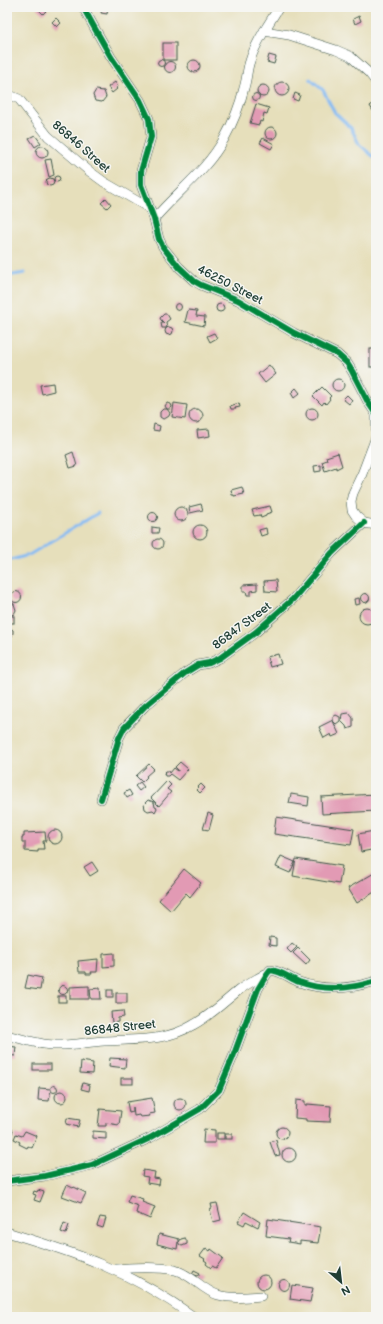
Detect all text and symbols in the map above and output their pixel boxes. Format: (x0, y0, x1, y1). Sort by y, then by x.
street label: 86846 Street (49, 118, 113, 176)
street label: 46250 Street (195, 262, 266, 308)
street label: 86847 Street (210, 599, 275, 653)
street label: 86848 Street (84, 1017, 157, 1039)
north arrow (321, 1262, 361, 1302)
text: N (339, 1283, 352, 1298)

